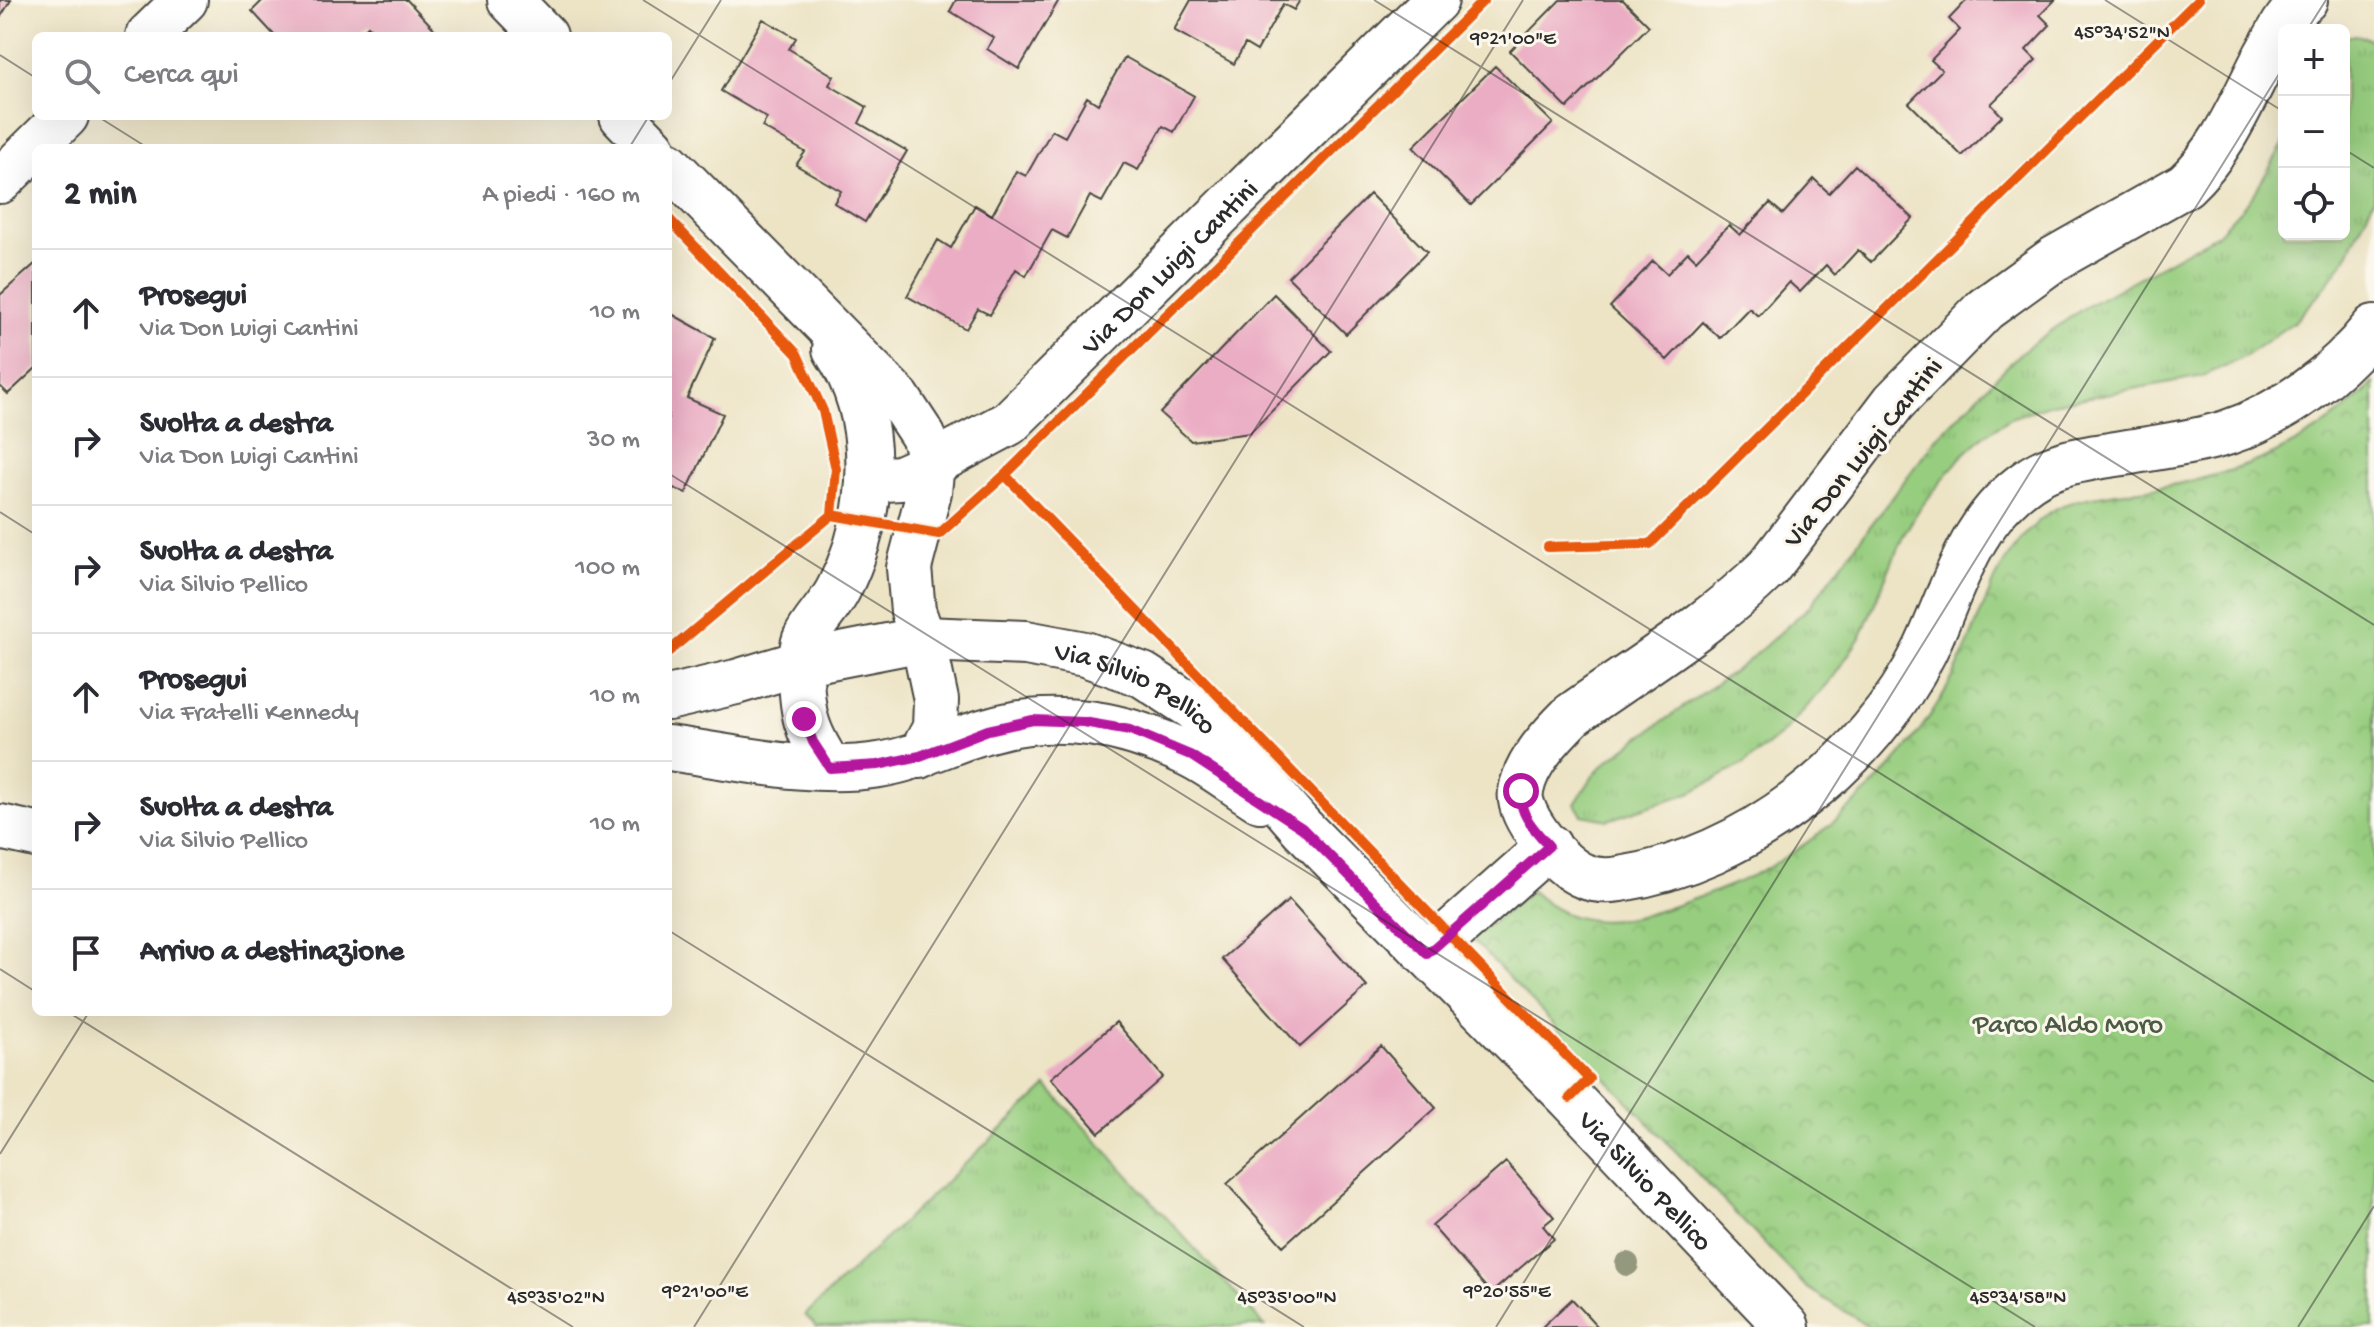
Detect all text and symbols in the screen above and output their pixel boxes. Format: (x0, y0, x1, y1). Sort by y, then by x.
text: 45°34'52"N (2074, 23, 2170, 46)
map controls (2278, 24, 2350, 240)
button: + (2278, 24, 2350, 96)
text: 9°21'00"E (1469, 29, 1557, 52)
search box (32, 32, 672, 120)
icon: search (60, 54, 104, 98)
text: Cerca qui (124, 59, 239, 94)
button: − (2278, 96, 2350, 168)
button: locate (2278, 168, 2350, 240)
street label: Via Don Luigi Cantini (1075, 174, 1266, 364)
text: 2 min (64, 176, 136, 216)
text: A piedi · 160 m (482, 181, 640, 212)
text: Prosegui (140, 280, 247, 315)
icon: ahead (64, 291, 108, 335)
text: 10 m (590, 298, 640, 329)
text: Via Don Luigi Cantini (140, 315, 359, 346)
street label: Via Don Luigi Cantini (1777, 352, 1951, 557)
text: Svolta a destra (140, 408, 333, 443)
icon: right (64, 419, 108, 463)
text: 30 m (587, 426, 640, 457)
text: Via Don Luigi Cantini (140, 443, 359, 474)
text: Svolta a destra (140, 536, 333, 571)
icon: right (64, 547, 108, 591)
text: 100 m (575, 554, 640, 585)
text: Via Silvio Pellico (140, 571, 308, 602)
street label: Via Silvio Pellico (1050, 636, 1222, 743)
text: Prosegui (140, 664, 247, 699)
icon: ahead (64, 675, 108, 719)
text: 10 m (590, 682, 640, 713)
text: Via Fratelli Kennedy (140, 699, 359, 730)
route end (786, 701, 822, 737)
route start (1503, 773, 1539, 809)
text: Svolta a destra (140, 792, 333, 827)
icon: right (64, 803, 108, 847)
text: 10 m (590, 810, 640, 841)
text: Via Silvio Pellico (140, 827, 308, 858)
icon: arrive (64, 931, 108, 975)
text: Arrivo a destinazione (140, 936, 404, 971)
park label: Parco Aldo Moro (1972, 1010, 2163, 1043)
street label: Via Silvio Pellico (1569, 1105, 1718, 1259)
text: 9°21'00"E (661, 1282, 749, 1305)
text: 9°20'55"E (1462, 1282, 1552, 1305)
text: 45°35'02"N (507, 1288, 605, 1311)
text: 45°35'00"N (1237, 1288, 1337, 1311)
text: 45°34'58"N (1970, 1288, 2066, 1311)

